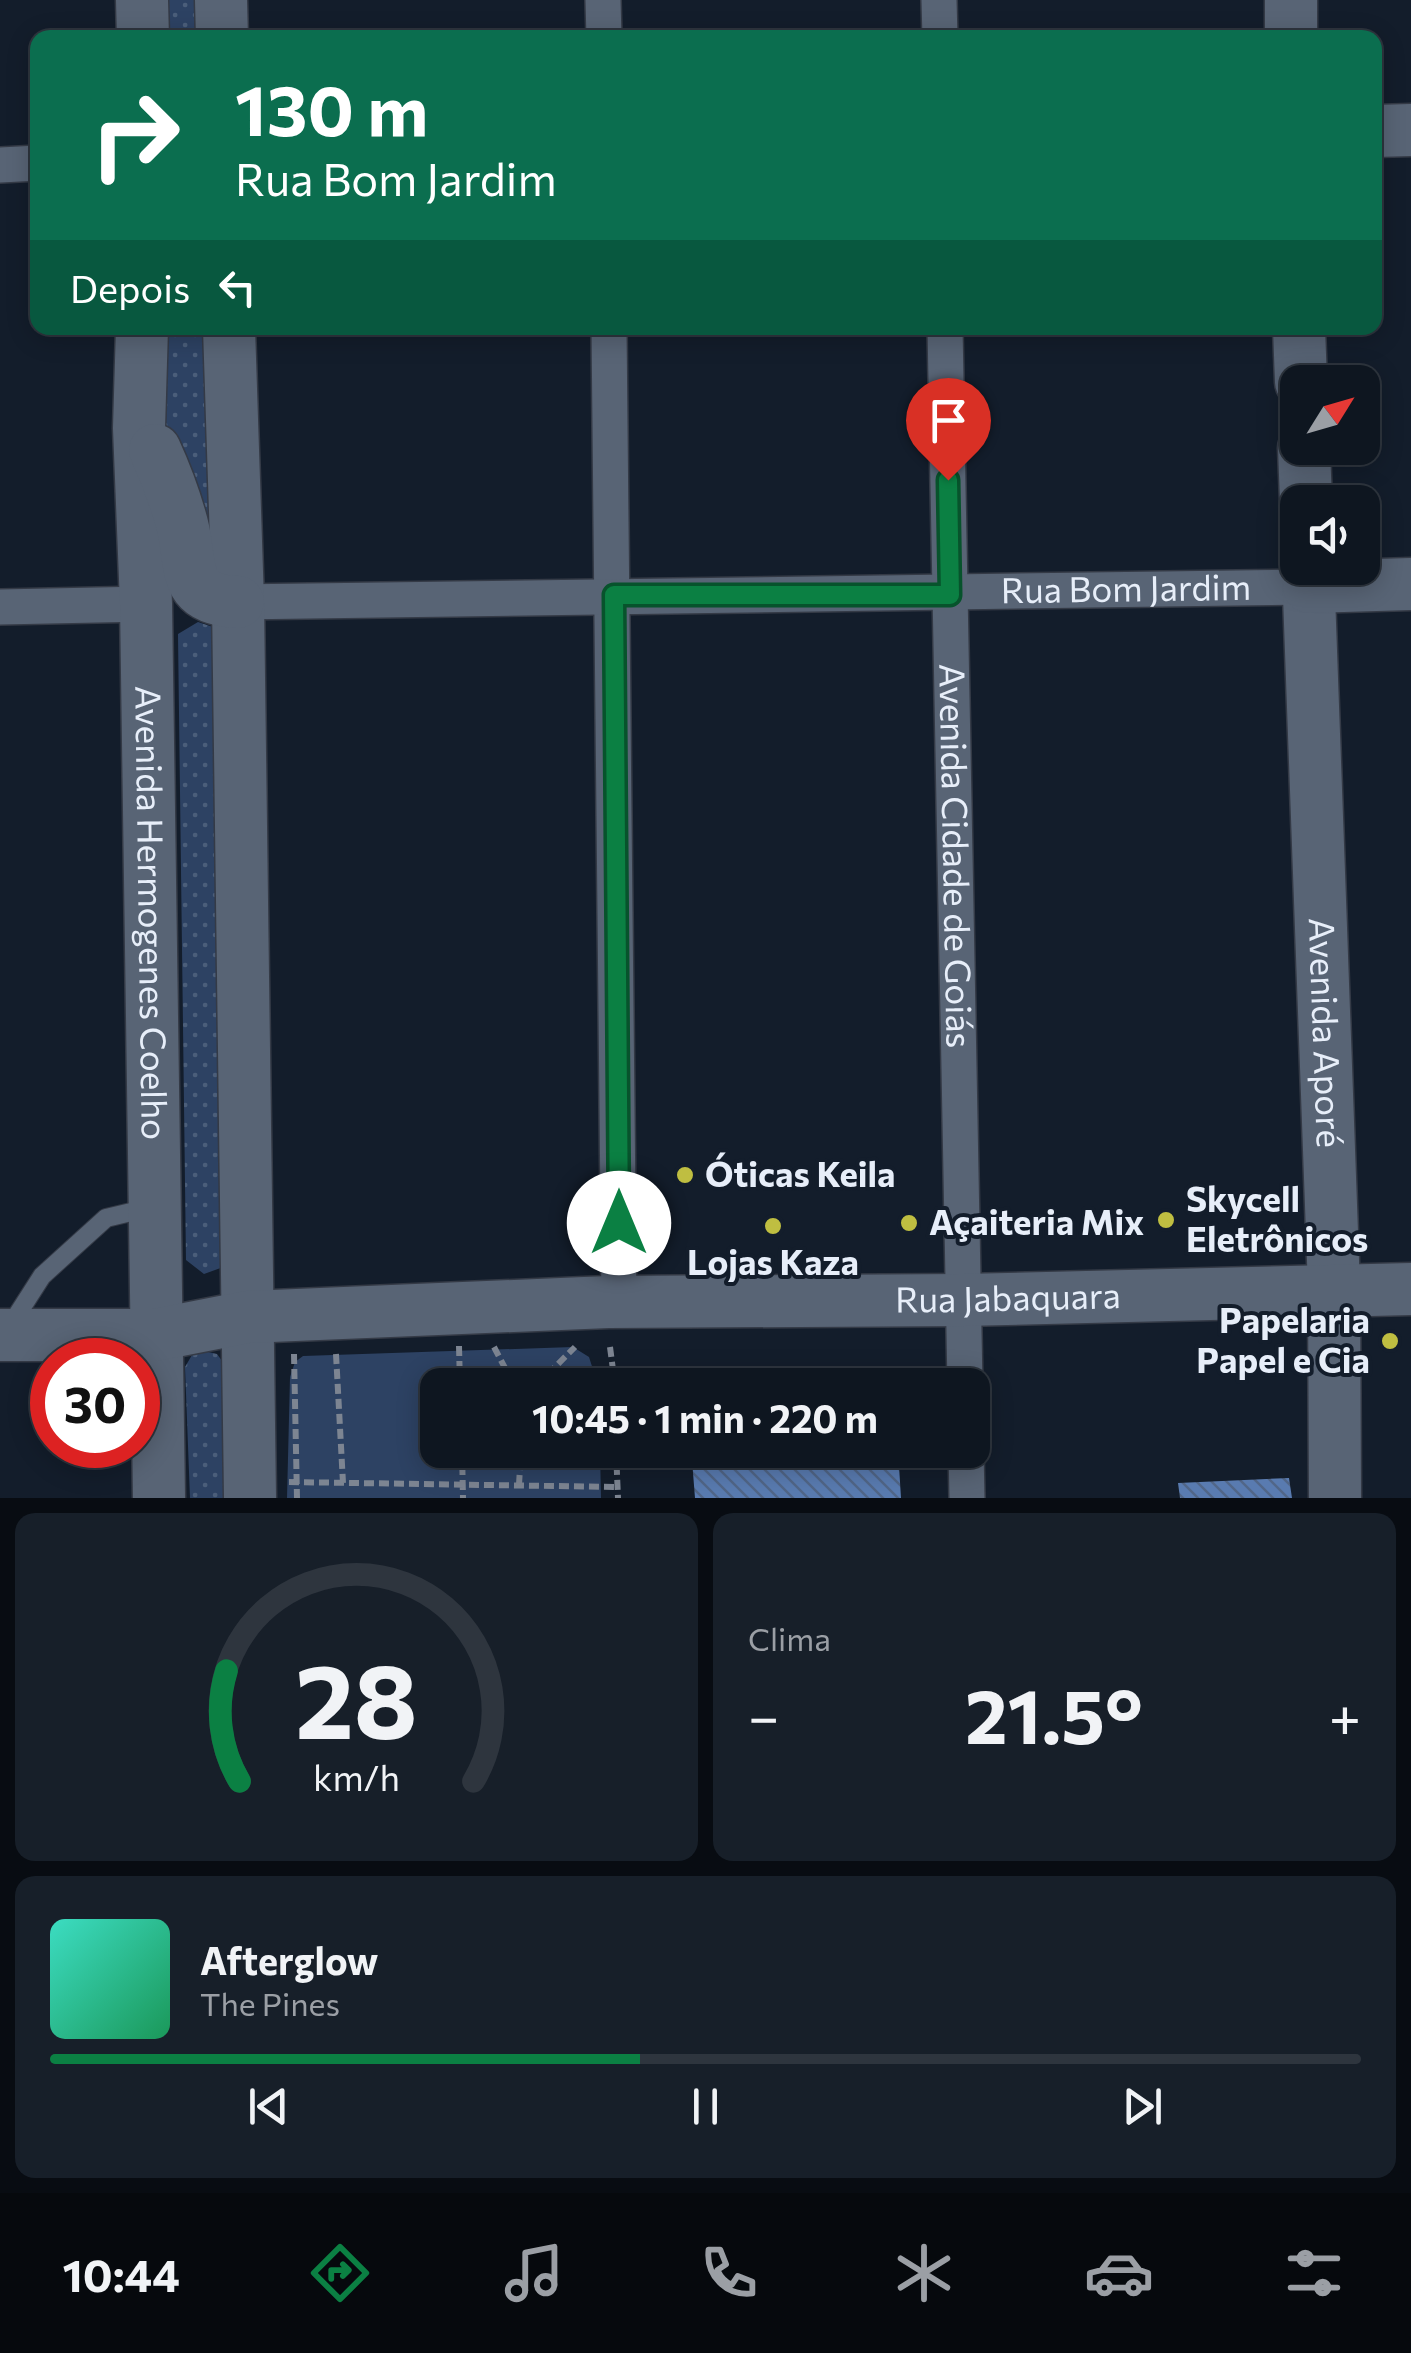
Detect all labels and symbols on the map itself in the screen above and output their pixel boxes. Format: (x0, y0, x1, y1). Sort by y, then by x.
north arrow (1280, 365, 1380, 465)
pin (906, 378, 991, 481)
street label: Rua Bom Jardim (1000, 564, 1251, 610)
street label: Avenida Cidade de Goiás (932, 663, 983, 1049)
street label: Avenida Hermogenes Coelho (128, 685, 178, 1140)
street label: Avenida Aporé (1302, 917, 1353, 1149)
place label: Óticas Keila (705, 1151, 896, 1194)
marker: Óticas Keila (674, 1164, 696, 1186)
position arrow (567, 1171, 671, 1275)
place label: Skycell Eletrônicos (1186, 1176, 1368, 1259)
place label: Açaiteria Mix (929, 1199, 1144, 1242)
marker: Skycell Eletrônicos (1155, 1209, 1177, 1231)
marker: Açaiteria Mix (898, 1212, 920, 1234)
marker: Lojas Kaza (762, 1215, 784, 1237)
place label: Lojas Kaza (687, 1239, 859, 1282)
street label: Rua Jabaquara (895, 1272, 1121, 1319)
place label: Papelaria Papel e Cia (1196, 1297, 1370, 1380)
marker: Papelaria Papel e Cia (1379, 1330, 1401, 1352)
speed limit sign: 30 (30, 1338, 160, 1468)

